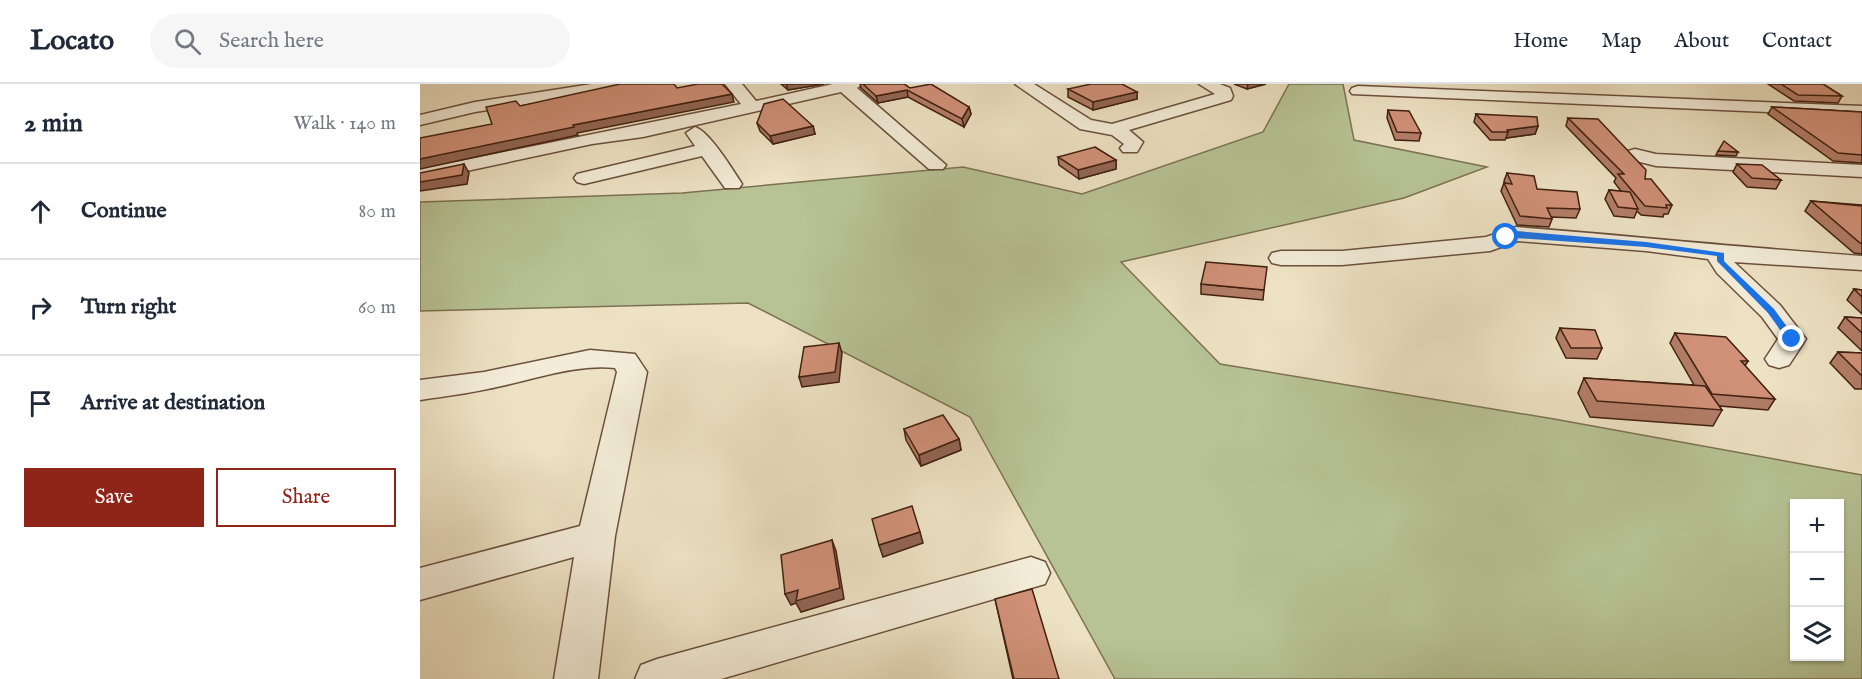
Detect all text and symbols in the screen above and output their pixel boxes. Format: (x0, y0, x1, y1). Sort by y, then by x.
search box (150, 14, 570, 68)
text: Locato (30, 24, 114, 59)
icon: search (171, 25, 204, 58)
text: Search here (219, 27, 324, 55)
text: Home (1513, 28, 1568, 55)
text: Map (1601, 28, 1641, 55)
text: About (1674, 28, 1729, 55)
text: Contact (1762, 28, 1832, 55)
text: 2 min (24, 107, 83, 140)
text: Walk · 140 m (293, 111, 396, 136)
icon: ahead (24, 195, 57, 228)
text: Continue (81, 197, 167, 225)
text: 80 m (359, 199, 396, 224)
route start (1492, 223, 1518, 249)
icon: right (24, 291, 57, 324)
text: Turn right (81, 293, 176, 321)
text: 60 m (358, 295, 396, 320)
route end (1778, 325, 1804, 351)
icon: arrive (24, 387, 57, 420)
text: Arrive at destination (81, 389, 265, 417)
button: Save (24, 468, 204, 527)
button: Share (216, 468, 396, 527)
map controls (1790, 499, 1844, 661)
button: + (1790, 499, 1844, 553)
button: − (1790, 553, 1844, 607)
button: layers (1790, 607, 1844, 661)

